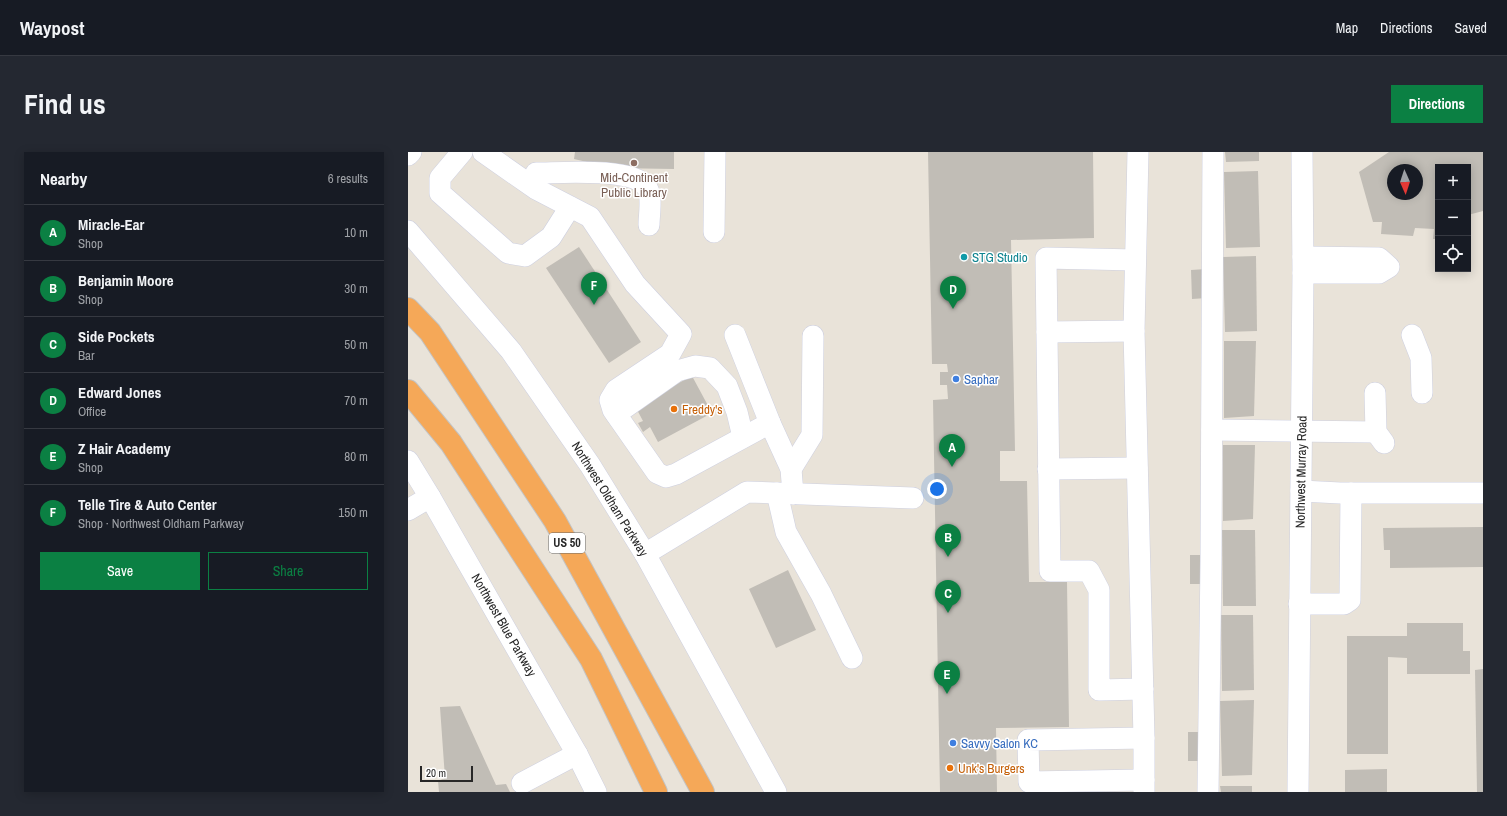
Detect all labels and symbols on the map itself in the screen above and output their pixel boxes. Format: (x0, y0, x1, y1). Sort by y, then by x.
marker: Mid-Continent Public Library (629, 158, 639, 168)
north arrow (1387, 164, 1423, 200)
place label: Mid-Continent Public Library (600, 169, 668, 201)
place label: STG Studio (972, 249, 1028, 266)
marker: STG Studio (959, 252, 969, 262)
pin: F (581, 272, 607, 305)
pin: D (940, 276, 966, 309)
place label: Saphar (964, 371, 999, 388)
marker: Saphar (951, 374, 961, 384)
place label: Freddy's (682, 401, 723, 418)
marker: Freddy's (669, 404, 679, 414)
street label: Northwest Murray Road (1292, 416, 1310, 528)
pin: A (939, 434, 965, 467)
street label: Northwest Oldham Parkway (568, 438, 653, 560)
your location (927, 479, 947, 499)
pin: B (935, 524, 961, 557)
road number: US 50 (549, 533, 585, 553)
street label: Northwest Blue Parkway (468, 570, 541, 680)
pin: C (935, 580, 961, 613)
pin: E (934, 661, 960, 694)
place label: Savvy Salon KC (961, 735, 1038, 752)
marker: Savvy Salon KC (948, 738, 958, 748)
place label: Unk's Burgers (958, 760, 1025, 777)
marker: Unk's Burgers (945, 763, 955, 773)
scale bar (420, 764, 473, 783)

